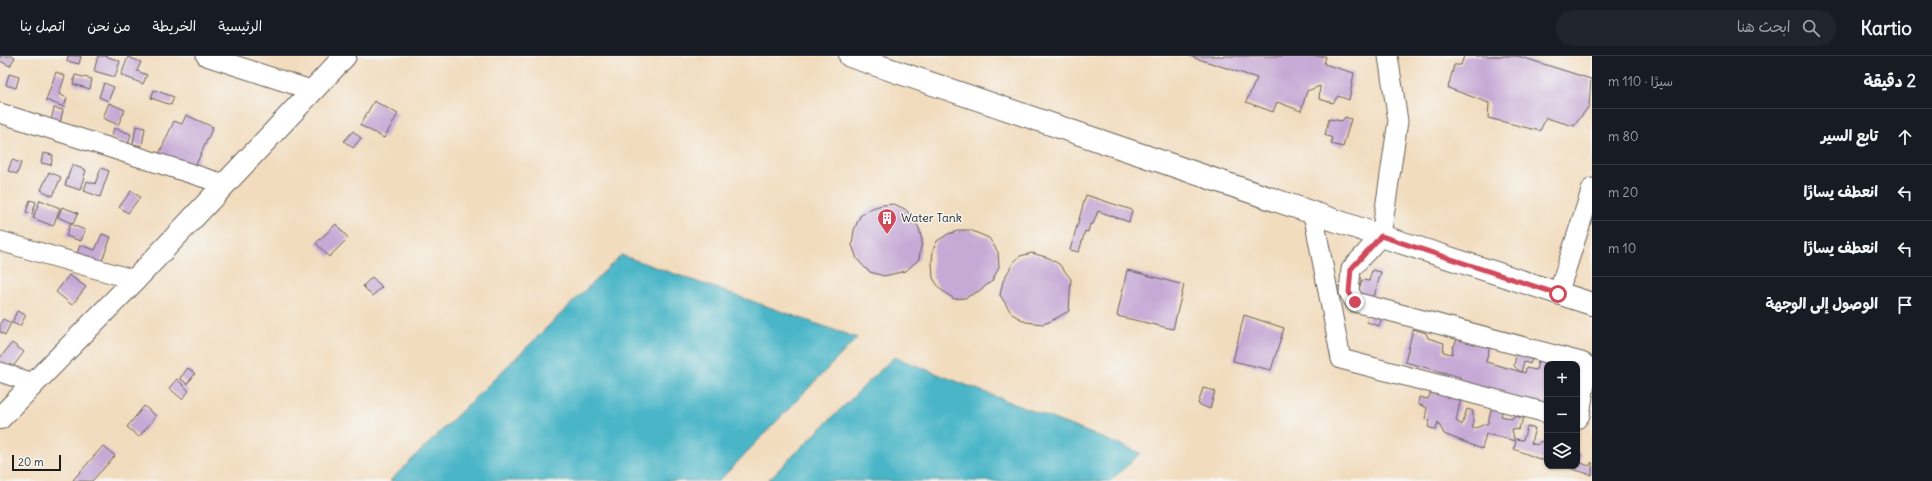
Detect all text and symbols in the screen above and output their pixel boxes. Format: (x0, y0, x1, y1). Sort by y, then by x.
search box (1556, 10, 1836, 46)
text: Kartio (1860, 16, 1912, 40)
text: اتصل بنا (20, 17, 65, 35)
text: من نحن (87, 17, 131, 35)
text: الخريطة (153, 17, 196, 35)
text: الرئيسية (218, 17, 262, 35)
text: ابحث هنا (1737, 17, 1790, 36)
icon: search (1800, 17, 1822, 39)
text: 2 دقيقة (1863, 70, 1916, 92)
text: سيرًا · 110 m (1608, 73, 1673, 90)
text: تابع السير (1821, 126, 1878, 145)
icon: ahead (1894, 126, 1916, 148)
text: 80 m (1608, 128, 1639, 145)
text: انعطف يسارًا (1804, 182, 1878, 201)
icon: left (1894, 182, 1916, 204)
text: 20 m (1608, 184, 1638, 201)
building icon: Water Tank (876, 207, 898, 235)
place label: Water Tank (901, 210, 962, 225)
text: انعطف يسارًا (1804, 238, 1878, 257)
icon: left (1894, 238, 1916, 260)
text: 10 m (1608, 240, 1636, 257)
route start (1549, 285, 1567, 303)
route end (1346, 293, 1364, 311)
text: الوصول إلى الوجهة (1765, 294, 1878, 313)
icon: arrive (1894, 294, 1916, 316)
map controls (1544, 361, 1580, 469)
button: + (1544, 361, 1580, 397)
button: − (1544, 397, 1580, 433)
button: layers (1544, 433, 1580, 469)
scale bar (12, 453, 61, 472)
text: 20 m (18, 455, 44, 469)

